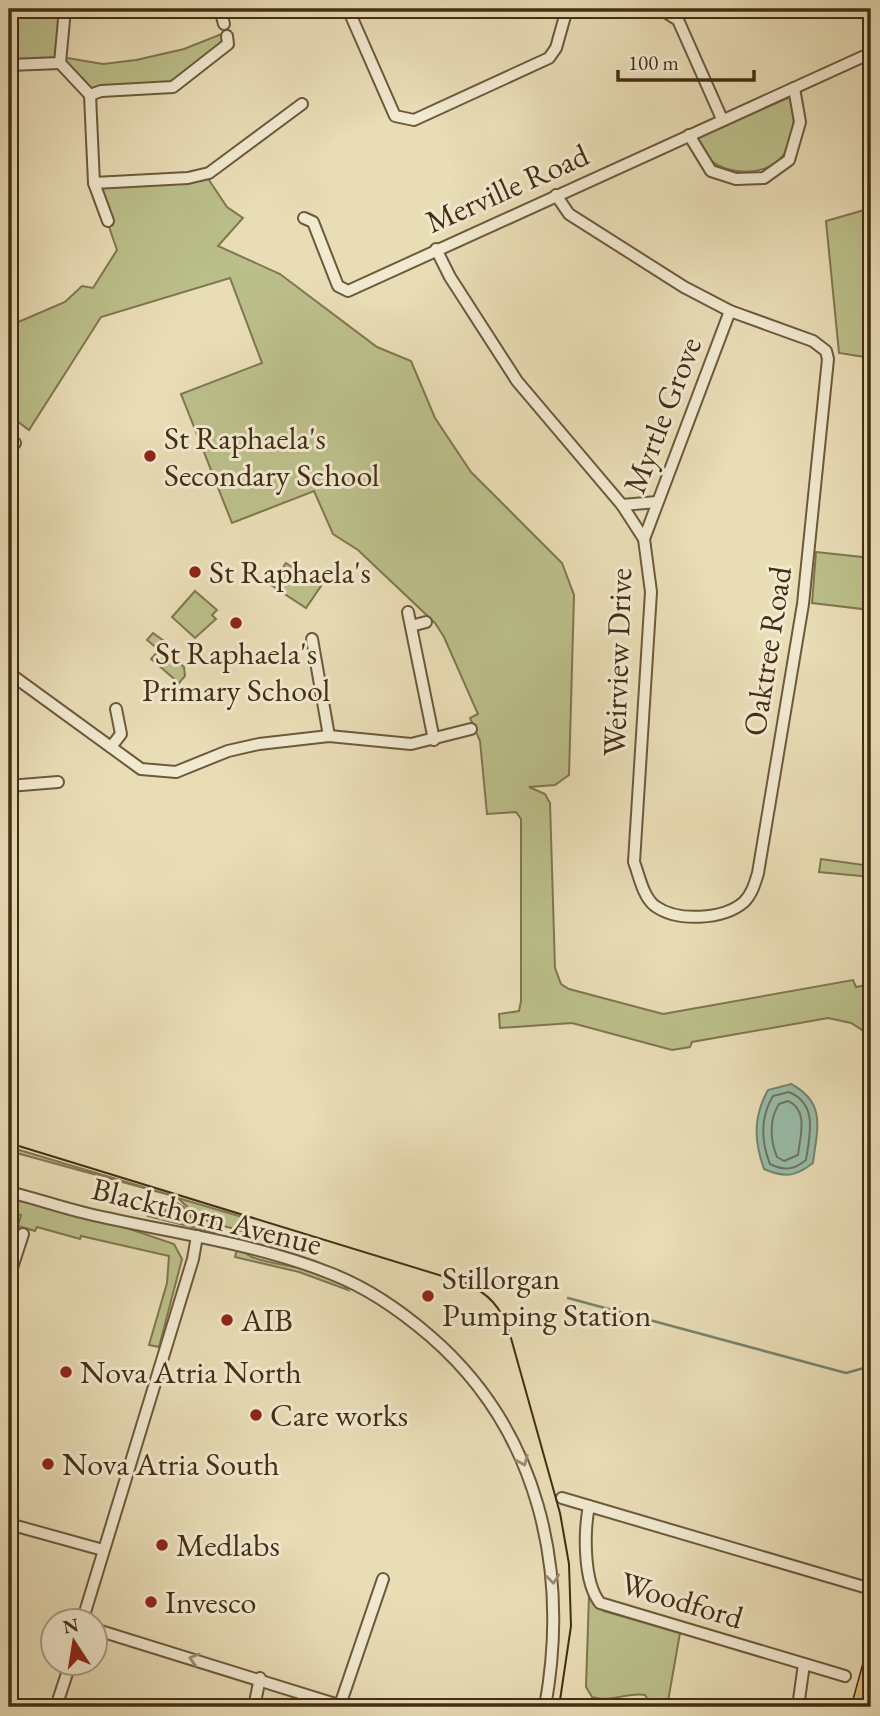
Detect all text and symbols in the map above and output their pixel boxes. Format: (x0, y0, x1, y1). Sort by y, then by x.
scale bar (618, 38, 754, 82)
text: 100 m (628, 49, 679, 76)
street label: Merville Road (419, 133, 596, 243)
street label: Myrtle Grove (613, 331, 711, 499)
place label: St Raphaela's Secondary School (164, 417, 380, 496)
marker: St Raphaela's Secondary School (142, 448, 158, 464)
place label: St Raphaela's (209, 551, 371, 593)
street label: Oaktree Road (733, 563, 801, 739)
marker: St Raphaela's (187, 564, 203, 580)
street label: Weirview Drive (593, 567, 641, 757)
marker: St Raphaela's Primary School (228, 615, 244, 631)
place label: St Raphaela's Primary School (142, 632, 330, 711)
street label: Blackthorn Avenue (88, 1167, 326, 1265)
place label: Stillorgan Pumping Station (442, 1257, 652, 1336)
marker: Stillorgan Pumping Station (420, 1288, 436, 1304)
place label: AIB (240, 1299, 293, 1341)
marker: AIB (219, 1312, 235, 1328)
place label: Nova Atria North (80, 1351, 302, 1393)
marker: Nova Atria North (58, 1364, 74, 1380)
place label: Care works (270, 1394, 408, 1436)
marker: Care works (248, 1407, 264, 1423)
place label: Nova Atria South (62, 1443, 279, 1485)
one-way arrow (515, 1454, 529, 1466)
marker: Nova Atria South (40, 1456, 56, 1472)
place label: Medlabs (176, 1524, 280, 1566)
marker: Medlabs (154, 1537, 170, 1553)
street label: Woodford (616, 1561, 749, 1639)
one-way arrow (545, 1573, 560, 1585)
place label: Invesco (165, 1581, 256, 1623)
marker: Invesco (143, 1594, 159, 1610)
north arrow (38, 1608, 108, 1678)
text: N (60, 1612, 81, 1640)
one-way arrow (188, 1653, 200, 1668)

